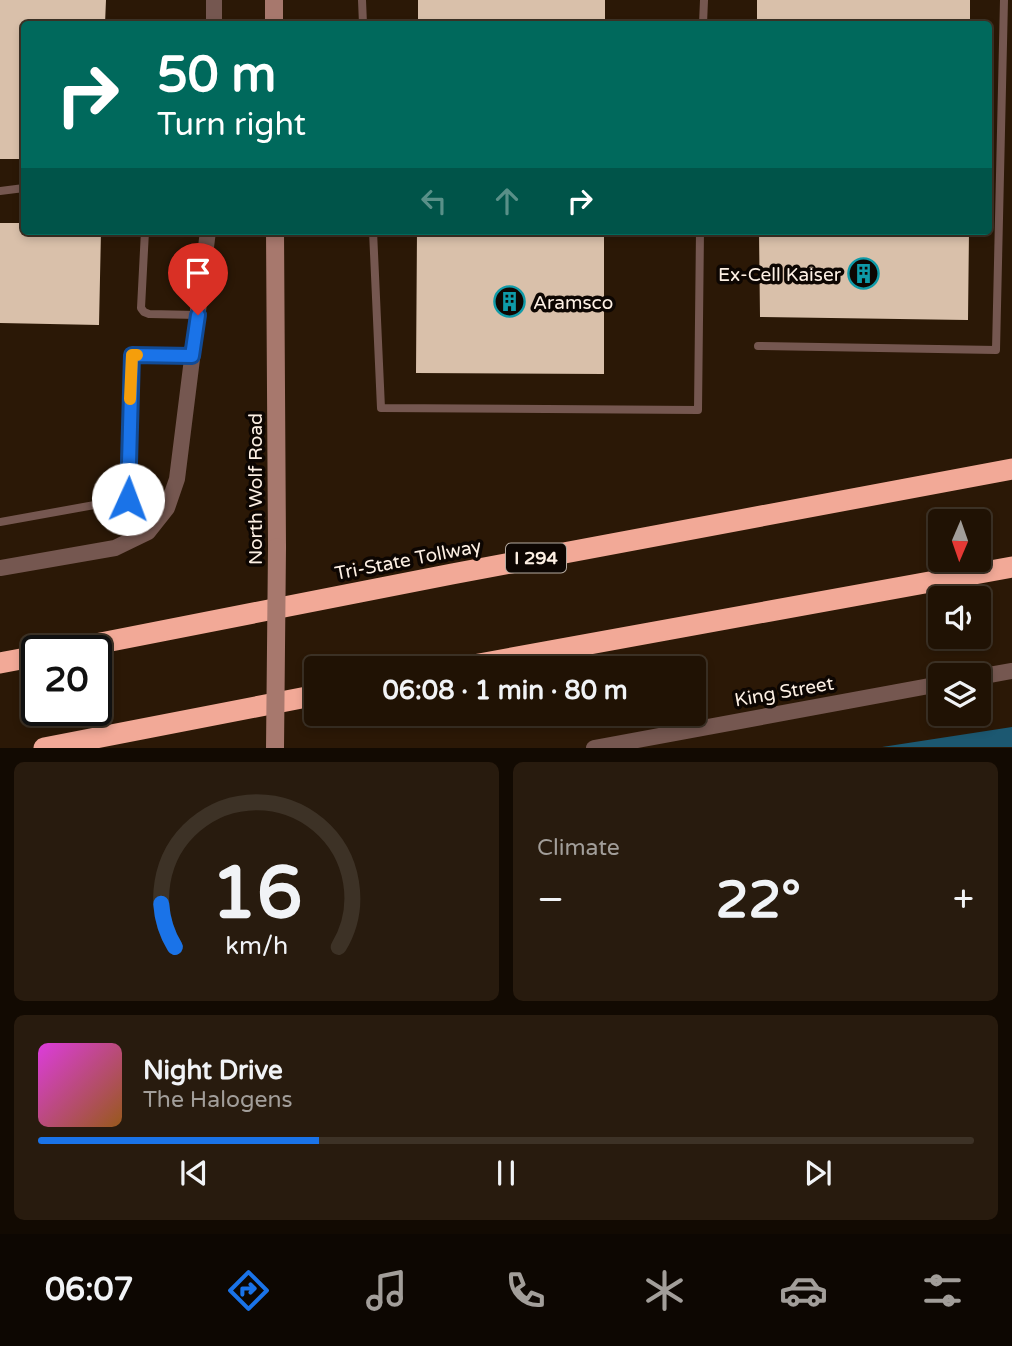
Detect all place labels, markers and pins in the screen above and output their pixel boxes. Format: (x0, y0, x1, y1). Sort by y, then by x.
pin (168, 243, 228, 315)
building icon: Ex-Cell Kaiser (847, 257, 881, 291)
place label: Ex-Cell Kaiser (718, 264, 842, 286)
building icon: Aramsco (493, 285, 527, 319)
place label: Aramsco (533, 292, 613, 314)

